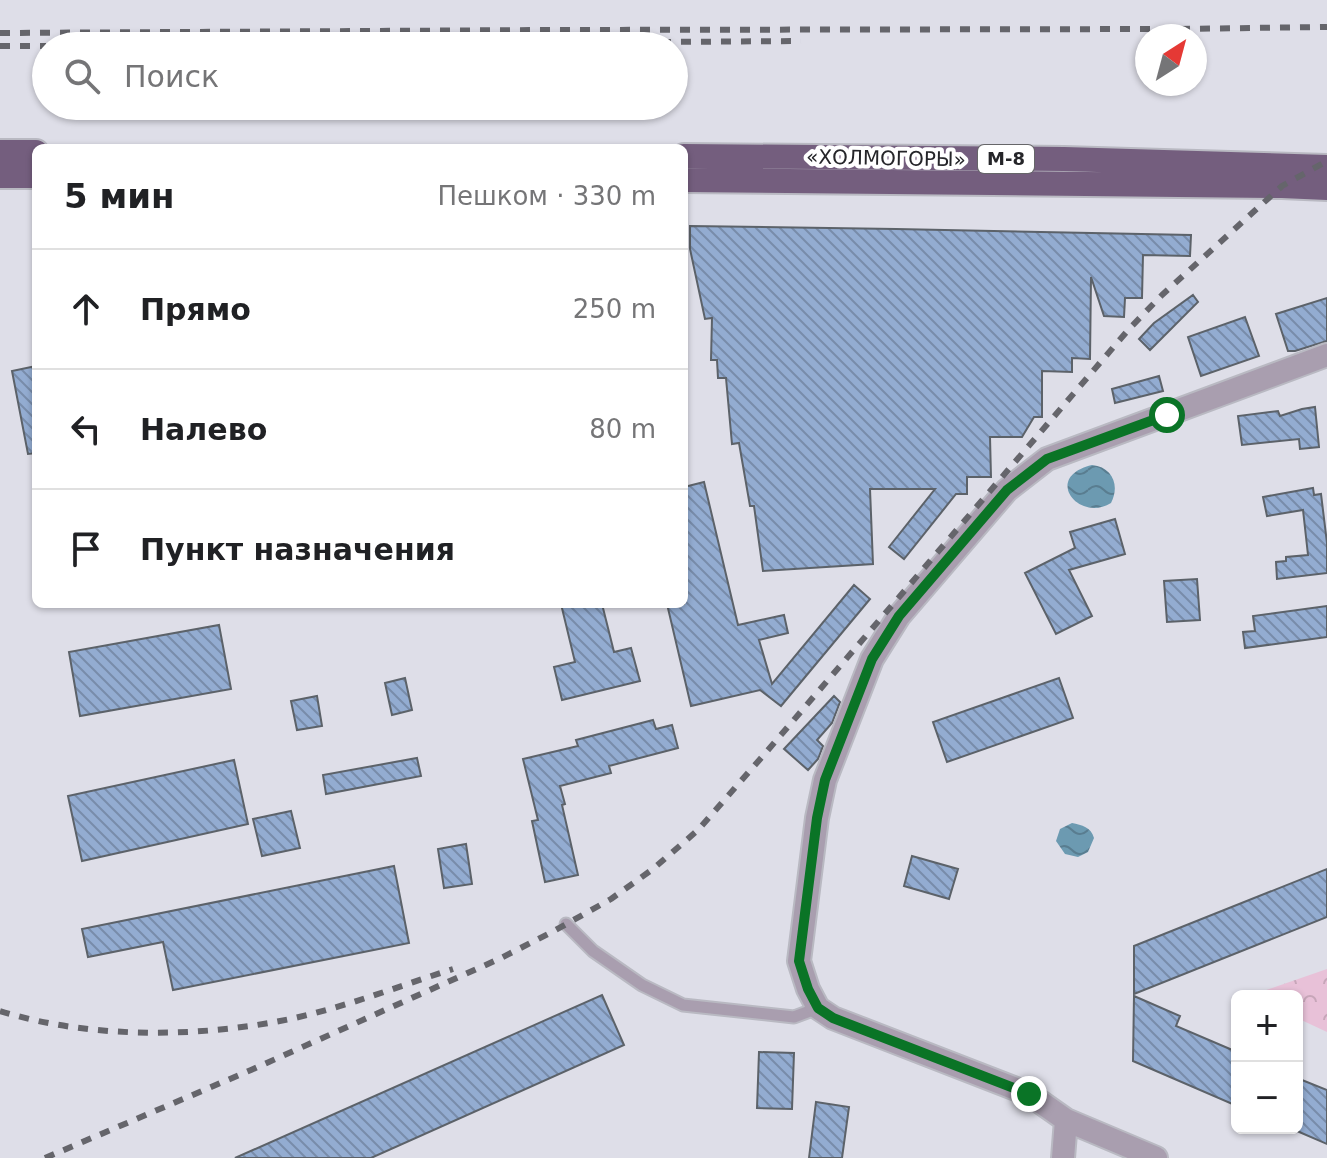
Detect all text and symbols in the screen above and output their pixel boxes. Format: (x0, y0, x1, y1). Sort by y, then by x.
north arrow (1135, 24, 1207, 96)
search box (32, 32, 688, 120)
icon: search (60, 54, 104, 98)
text: Поиск (124, 59, 219, 94)
street label: «ХОЛМОГОРЫ» (806, 145, 966, 171)
road number: М-8 (978, 145, 1034, 173)
text: 5 мин (64, 176, 175, 216)
text: Пешком · 330 m (437, 181, 656, 211)
icon: ahead (64, 287, 108, 331)
text: Прямо (140, 292, 251, 327)
text: 250 m (573, 294, 656, 324)
route start (1149, 397, 1185, 433)
icon: left (64, 407, 108, 451)
text: Налево (140, 412, 267, 447)
text: 80 m (589, 414, 656, 444)
icon: arrive (64, 527, 108, 571)
text: Пункт назначения (140, 532, 455, 567)
map controls (1231, 990, 1303, 1134)
button: + (1231, 990, 1303, 1062)
button: − (1231, 1062, 1303, 1134)
route end (1011, 1076, 1047, 1112)

